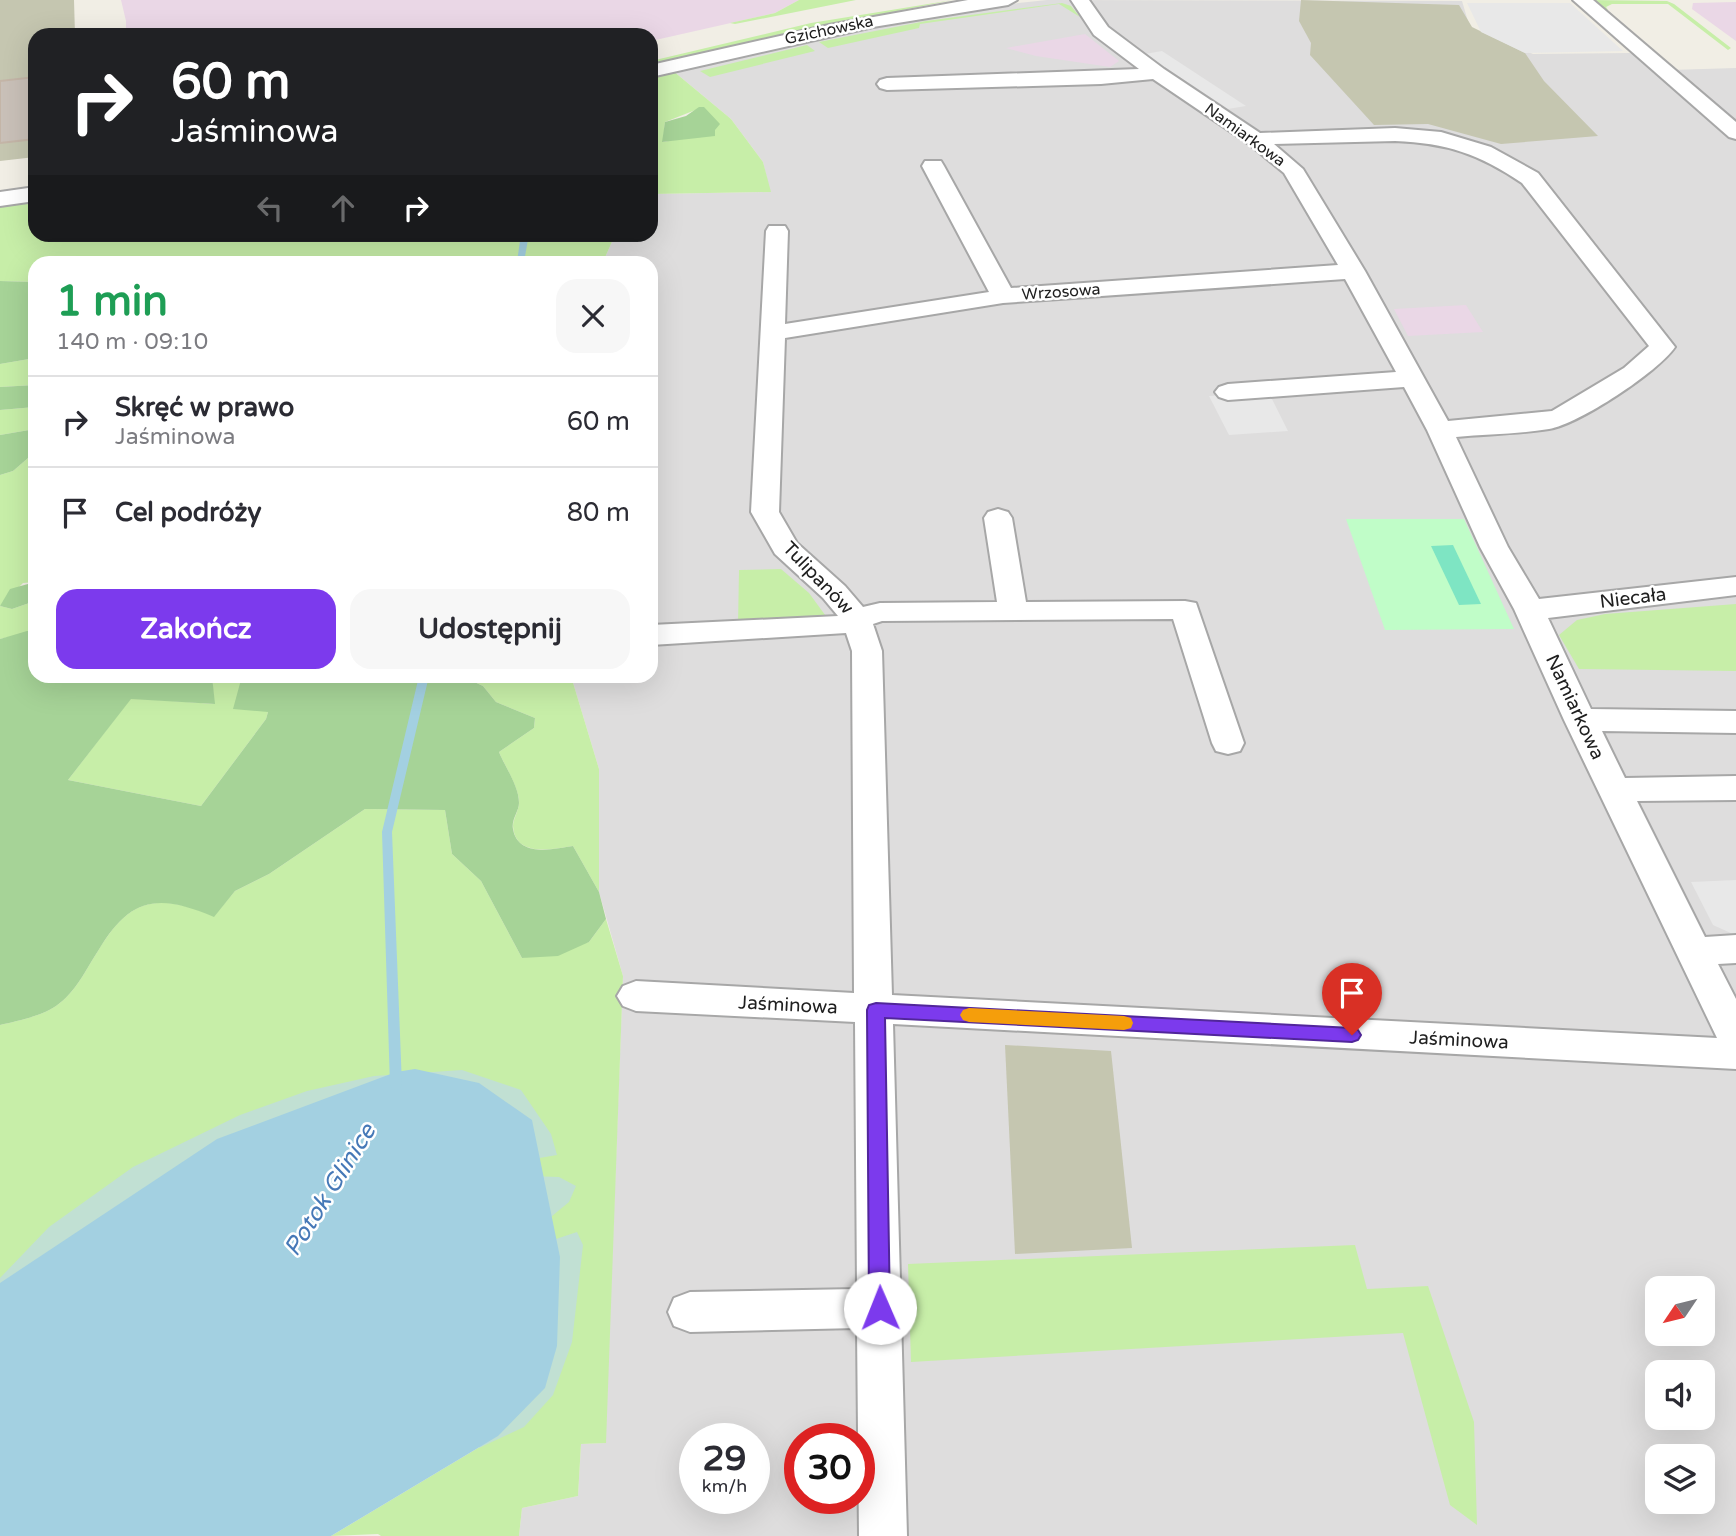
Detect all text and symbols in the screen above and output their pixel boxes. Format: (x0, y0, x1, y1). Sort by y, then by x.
street label: Gzichowska (783, 11, 875, 49)
text: 60 m (171, 53, 290, 112)
icon: right (56, 56, 147, 147)
street label: Namiarkowa (1201, 99, 1289, 171)
text: Jaśminowa (171, 113, 338, 151)
icon: left (251, 189, 289, 227)
icon: ahead (324, 189, 362, 227)
icon: right (397, 189, 435, 227)
text: 1 min (56, 276, 168, 327)
button: close (556, 279, 630, 353)
street label: Wrzosowa (1021, 279, 1101, 305)
text: 140 m · 09:10 (56, 328, 208, 356)
text: Skręć w prawo (115, 392, 294, 423)
icon: right (56, 403, 94, 441)
text: 60 m (567, 406, 630, 437)
text: Jaśminowa (115, 423, 235, 451)
icon: arrive (56, 494, 94, 532)
text: Cel podróży (115, 497, 262, 528)
text: 80 m (567, 497, 630, 528)
street label: Tulipanów (778, 537, 858, 619)
street label: Niecała (1598, 583, 1668, 613)
button: Zakończ (56, 589, 336, 669)
button: Udostępnij (350, 589, 630, 669)
street label: Namiarkowa (1541, 651, 1609, 763)
pin (1322, 963, 1382, 1035)
icon: arrive (1333, 974, 1371, 1012)
street label: Jaśminowa (738, 991, 838, 1019)
street label: Jaśminowa (1409, 1026, 1509, 1054)
water label: Potok Glinice (278, 1117, 383, 1261)
position arrow (843, 1271, 917, 1345)
north arrow (1645, 1276, 1715, 1346)
map controls (1645, 1276, 1715, 1514)
button: sound (1645, 1360, 1715, 1430)
speed limit sign: 30 (784, 1423, 875, 1514)
text: 29 (703, 1438, 746, 1480)
button: layers (1645, 1444, 1715, 1514)
text: km/h (702, 1475, 747, 1497)

